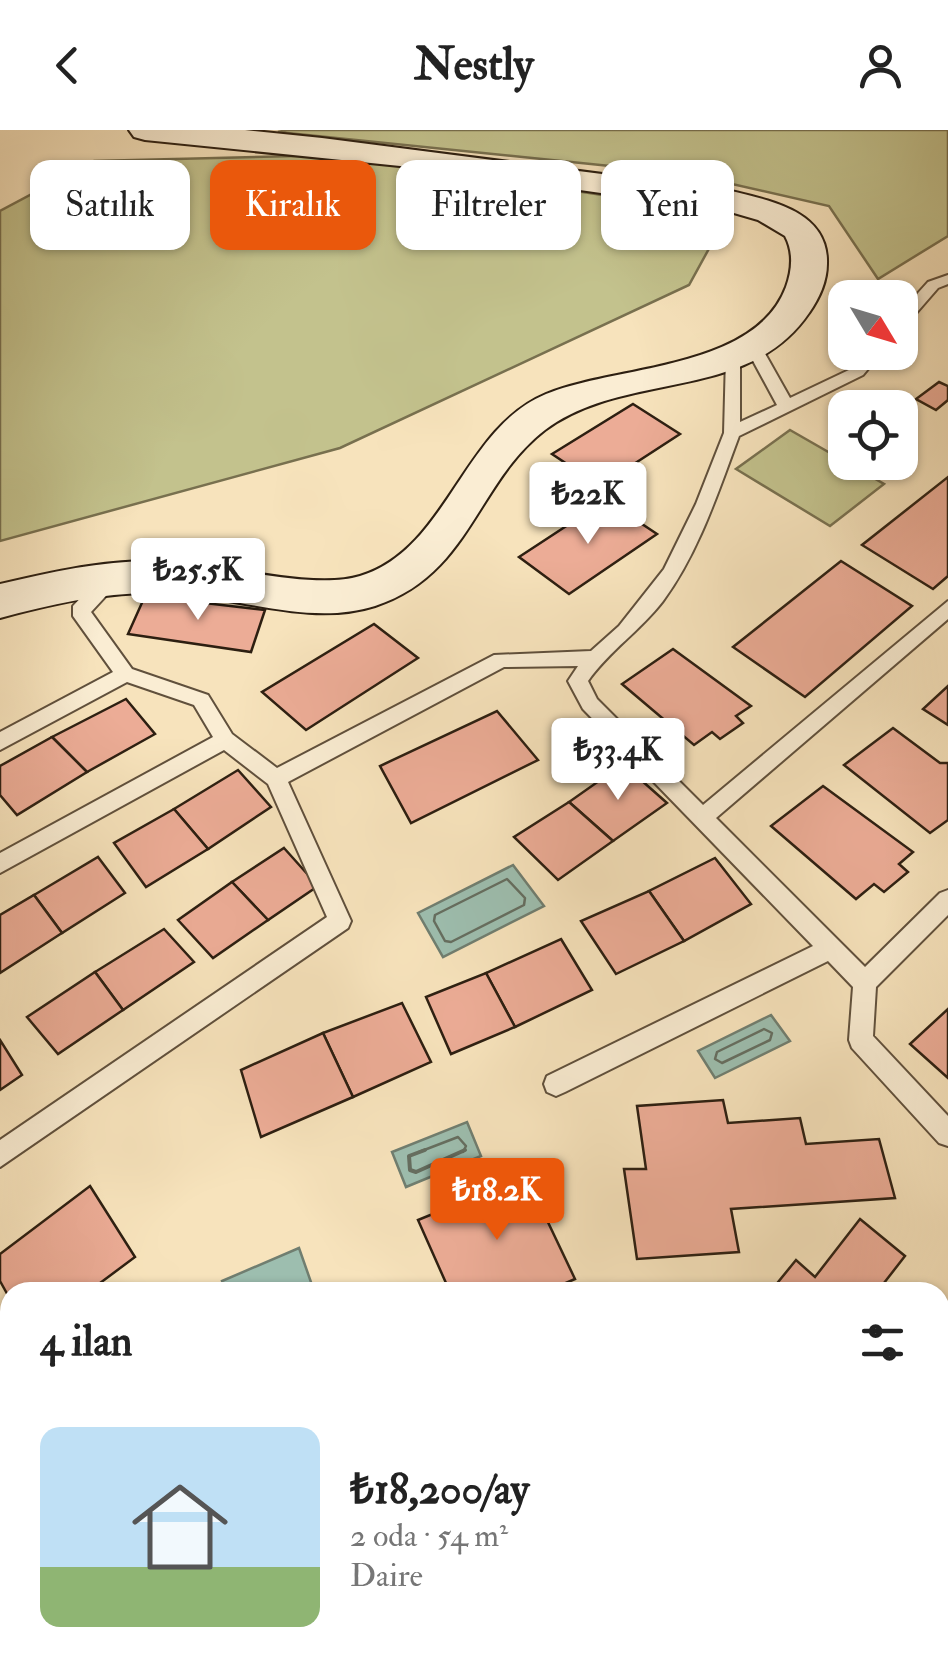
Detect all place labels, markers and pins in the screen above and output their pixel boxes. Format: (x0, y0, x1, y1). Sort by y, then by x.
pin: ₺22K (529, 462, 647, 547)
pin: ₺25.5K (117, 538, 279, 623)
pin: ₺33.4K (537, 718, 699, 803)
pin: ₺18.2K (416, 1158, 578, 1243)

